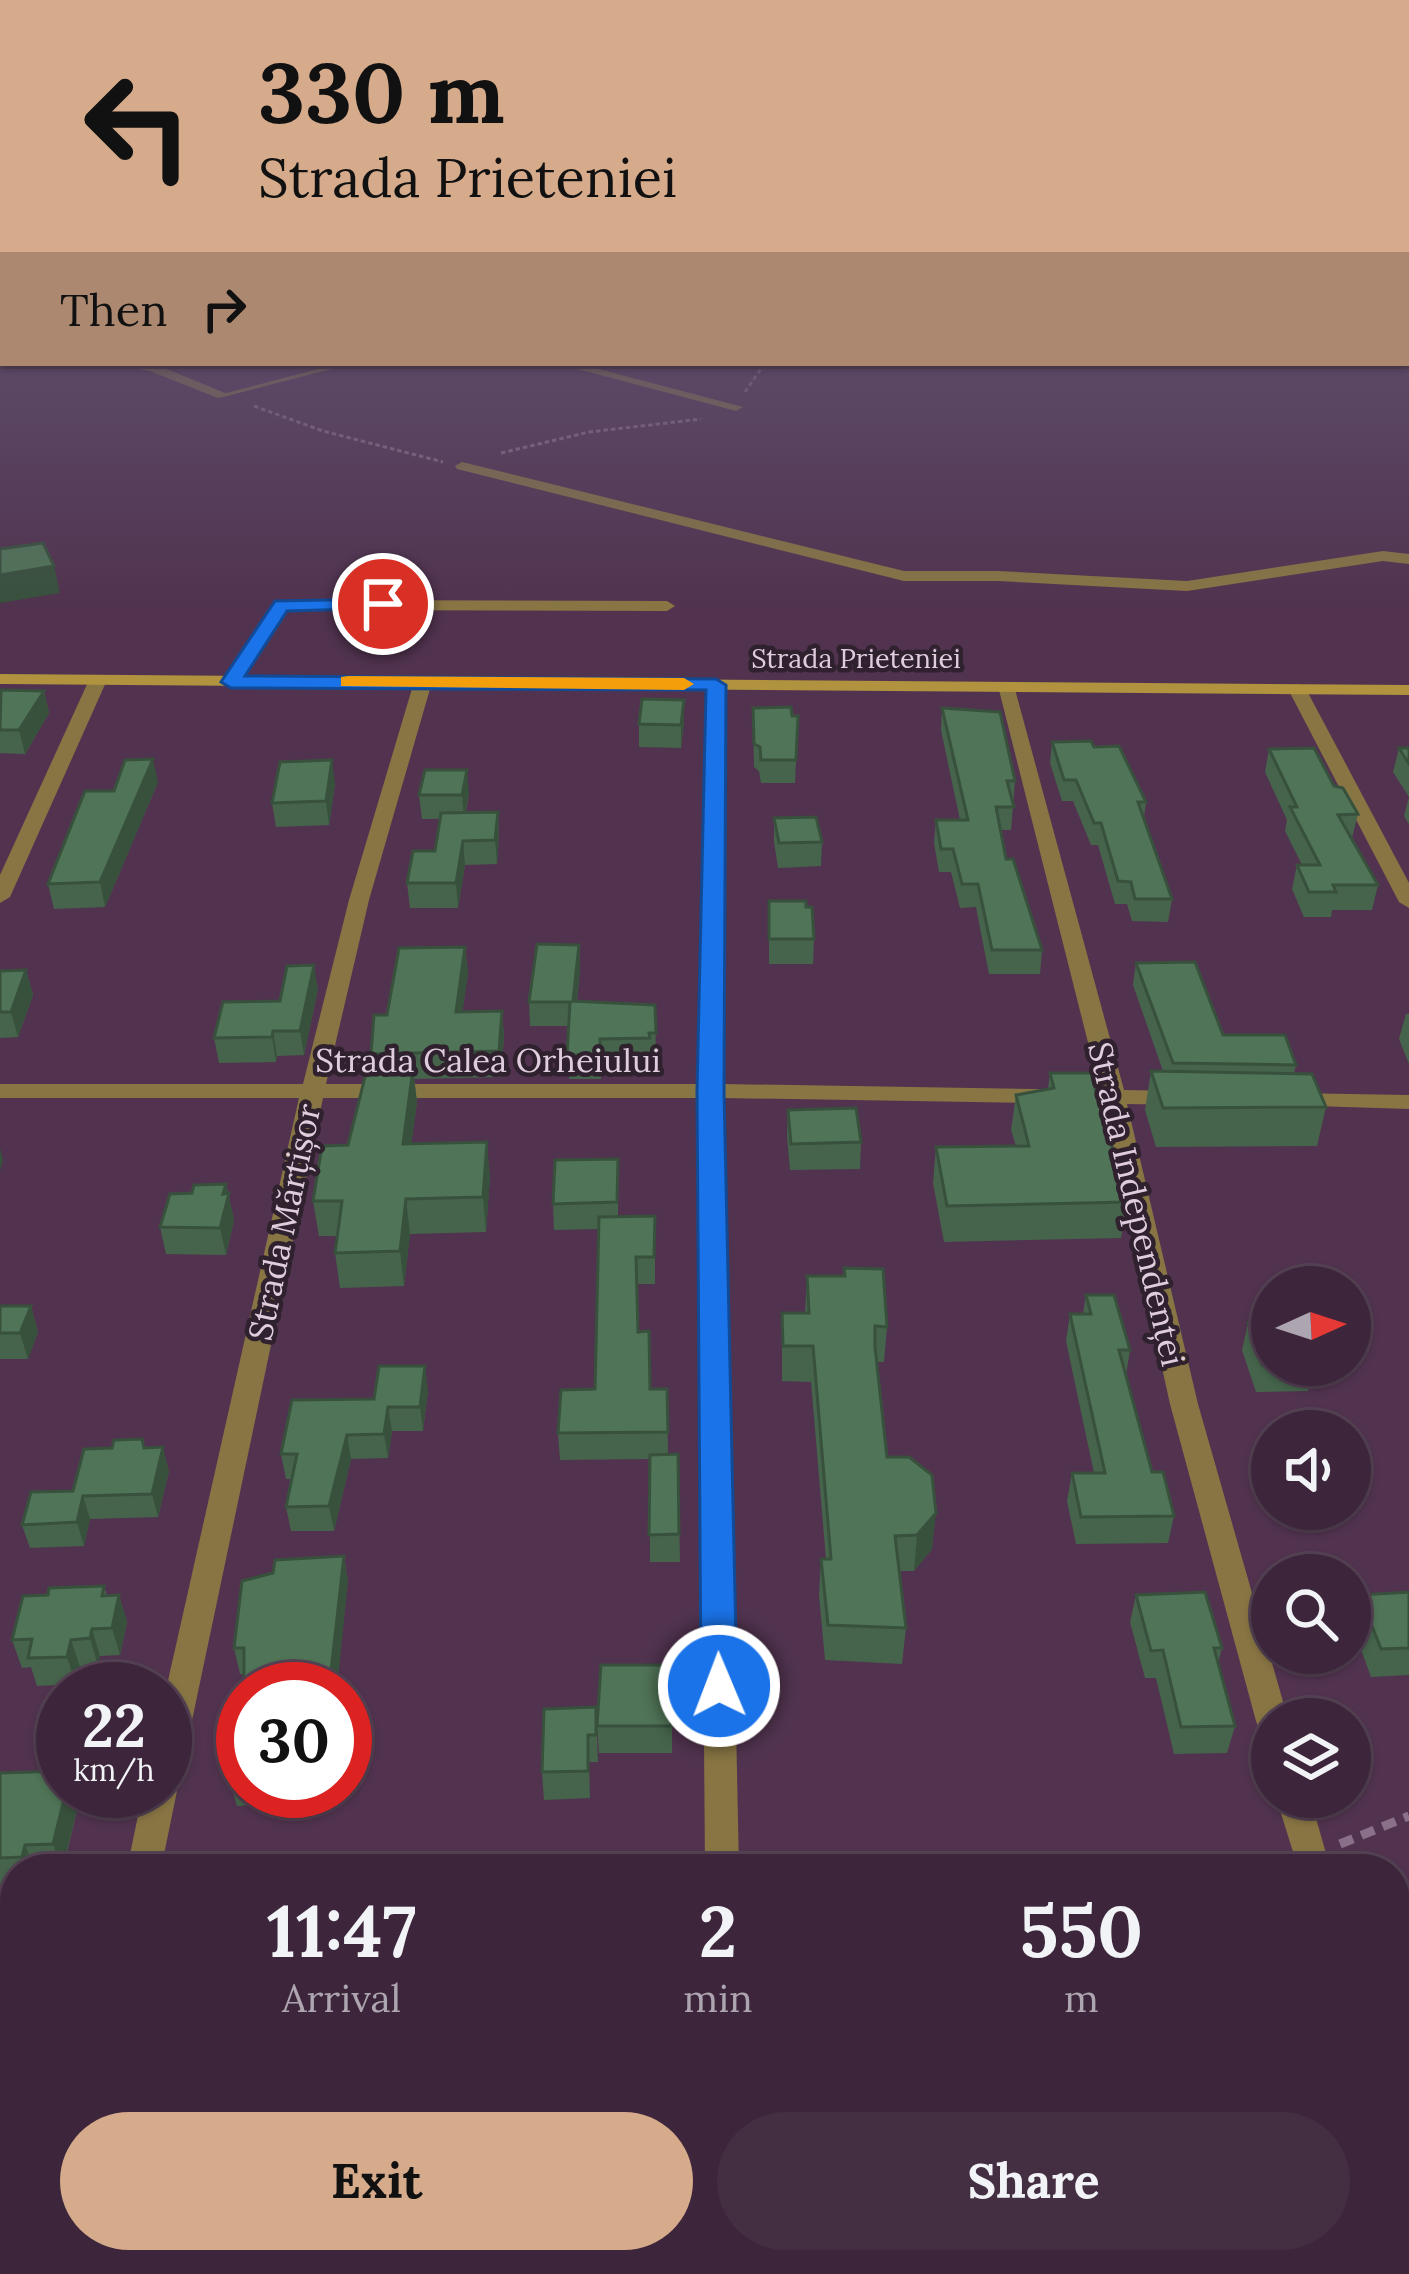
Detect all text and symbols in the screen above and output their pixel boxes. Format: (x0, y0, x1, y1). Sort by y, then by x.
text: 330 m (258, 38, 505, 146)
icon: left (60, 48, 216, 204)
text: Strada Prieteniei (258, 143, 677, 212)
icon: right (191, 276, 257, 342)
text: Then (60, 281, 167, 338)
pin (332, 553, 434, 655)
icon: arrive (350, 571, 416, 637)
street label: Strada Prieteniei (751, 641, 961, 675)
street label: Strada Independenței (1079, 1038, 1195, 1370)
street label: Strada Calea Orheiului (315, 1039, 661, 1081)
street label: Strada Mărțișor (238, 1099, 330, 1344)
north arrow (1251, 1266, 1371, 1386)
map controls (1251, 1266, 1371, 1818)
button: sound (1251, 1410, 1371, 1530)
button: search (1251, 1554, 1371, 1674)
position arrow (656, 1623, 782, 1749)
speed limit sign: 30 (216, 1662, 372, 1818)
text: 22 (82, 1687, 146, 1763)
button: layers (1251, 1698, 1371, 1818)
text: km/h (73, 1751, 155, 1789)
text: 11:47 (267, 1885, 416, 1977)
text: 2 (699, 1885, 737, 1977)
text: 550 (1020, 1885, 1143, 1977)
text: Arrival (282, 1973, 401, 2023)
text: min (683, 1973, 753, 2023)
text: m (1064, 1973, 1099, 2023)
button: Exit (60, 2112, 693, 2250)
button: Share (717, 2112, 1350, 2250)

